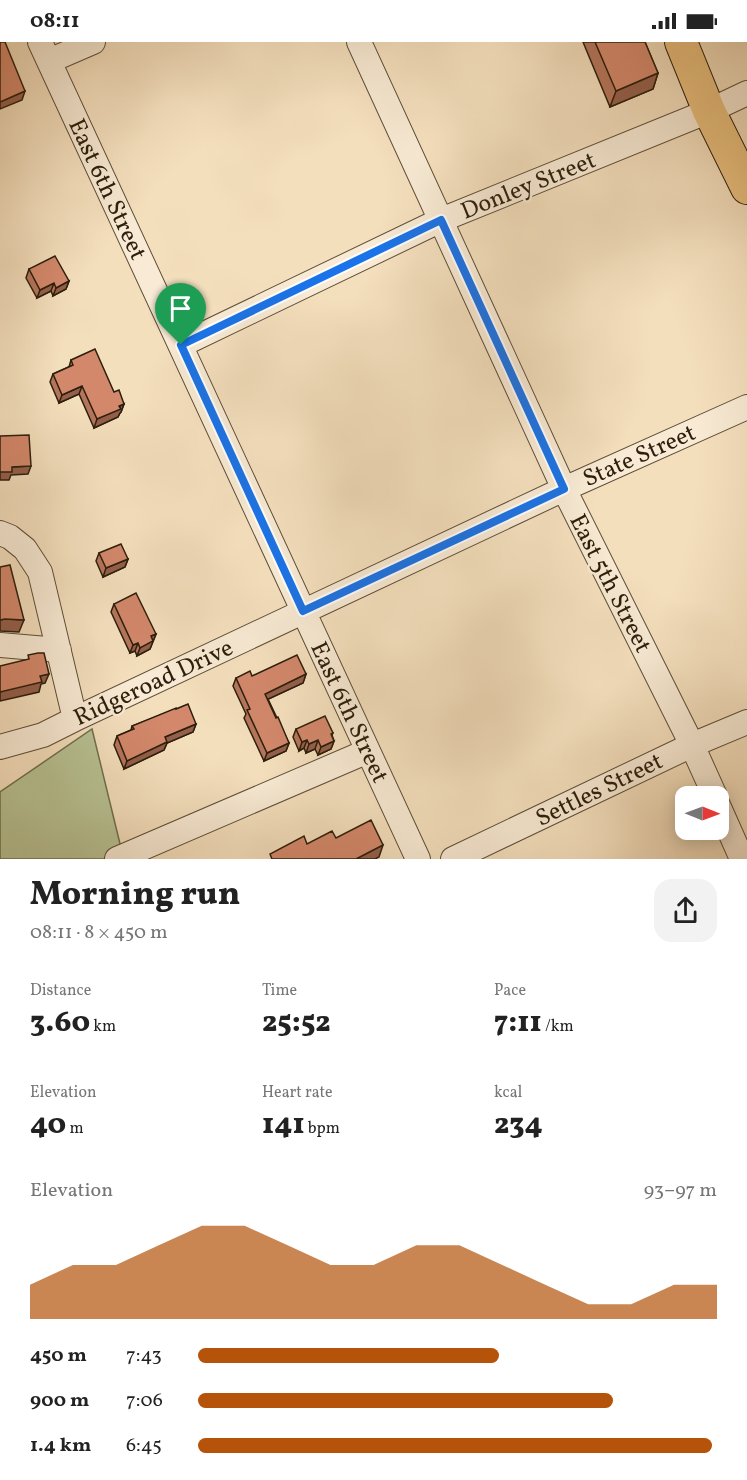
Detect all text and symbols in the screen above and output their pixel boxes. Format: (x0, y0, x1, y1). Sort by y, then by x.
text: 08:11 (30, 6, 79, 37)
street label: East 6th Street (59, 114, 154, 266)
street label: Donley Street (456, 144, 601, 229)
pin (155, 283, 206, 345)
icon: arrive (164, 292, 197, 325)
street label: State Street (578, 417, 702, 497)
street label: East 5th Street (560, 509, 659, 659)
street label: Ridgeroad Drive (68, 632, 239, 736)
street label: East 6th Street (301, 637, 396, 789)
street label: Settles Street (531, 745, 669, 836)
north arrow (675, 786, 729, 840)
map controls (675, 786, 729, 840)
text: Morning run (30, 873, 240, 919)
button: share (654, 879, 717, 942)
text: 08:11 · 8 × 450 m (30, 919, 168, 947)
text: Distance (30, 980, 91, 1002)
text: Time (262, 980, 297, 1002)
text: Pace (494, 980, 526, 1002)
text: 3.60 (30, 1002, 90, 1044)
text: 25:52 (262, 1002, 331, 1044)
text: 7:11 (494, 1002, 542, 1044)
text: km (90, 1016, 116, 1038)
text: /km (542, 1016, 574, 1038)
text: Elevation (30, 1082, 97, 1104)
text: Heart rate (262, 1082, 333, 1104)
text: kcal (494, 1082, 522, 1104)
text: 40 (30, 1104, 66, 1146)
text: 141 (262, 1104, 305, 1146)
text: 234 (494, 1104, 543, 1146)
text: m (66, 1118, 84, 1140)
text: bpm (305, 1118, 340, 1140)
text: Elevation (30, 1177, 113, 1205)
text: 93–97 m (644, 1177, 717, 1205)
text: 450 m (30, 1342, 87, 1370)
text: 7:43 (126, 1342, 162, 1370)
text: 900 m (30, 1387, 89, 1415)
text: 7:06 (126, 1387, 163, 1415)
text: 1.4 km (30, 1432, 91, 1460)
text: 6:45 (126, 1432, 162, 1460)

